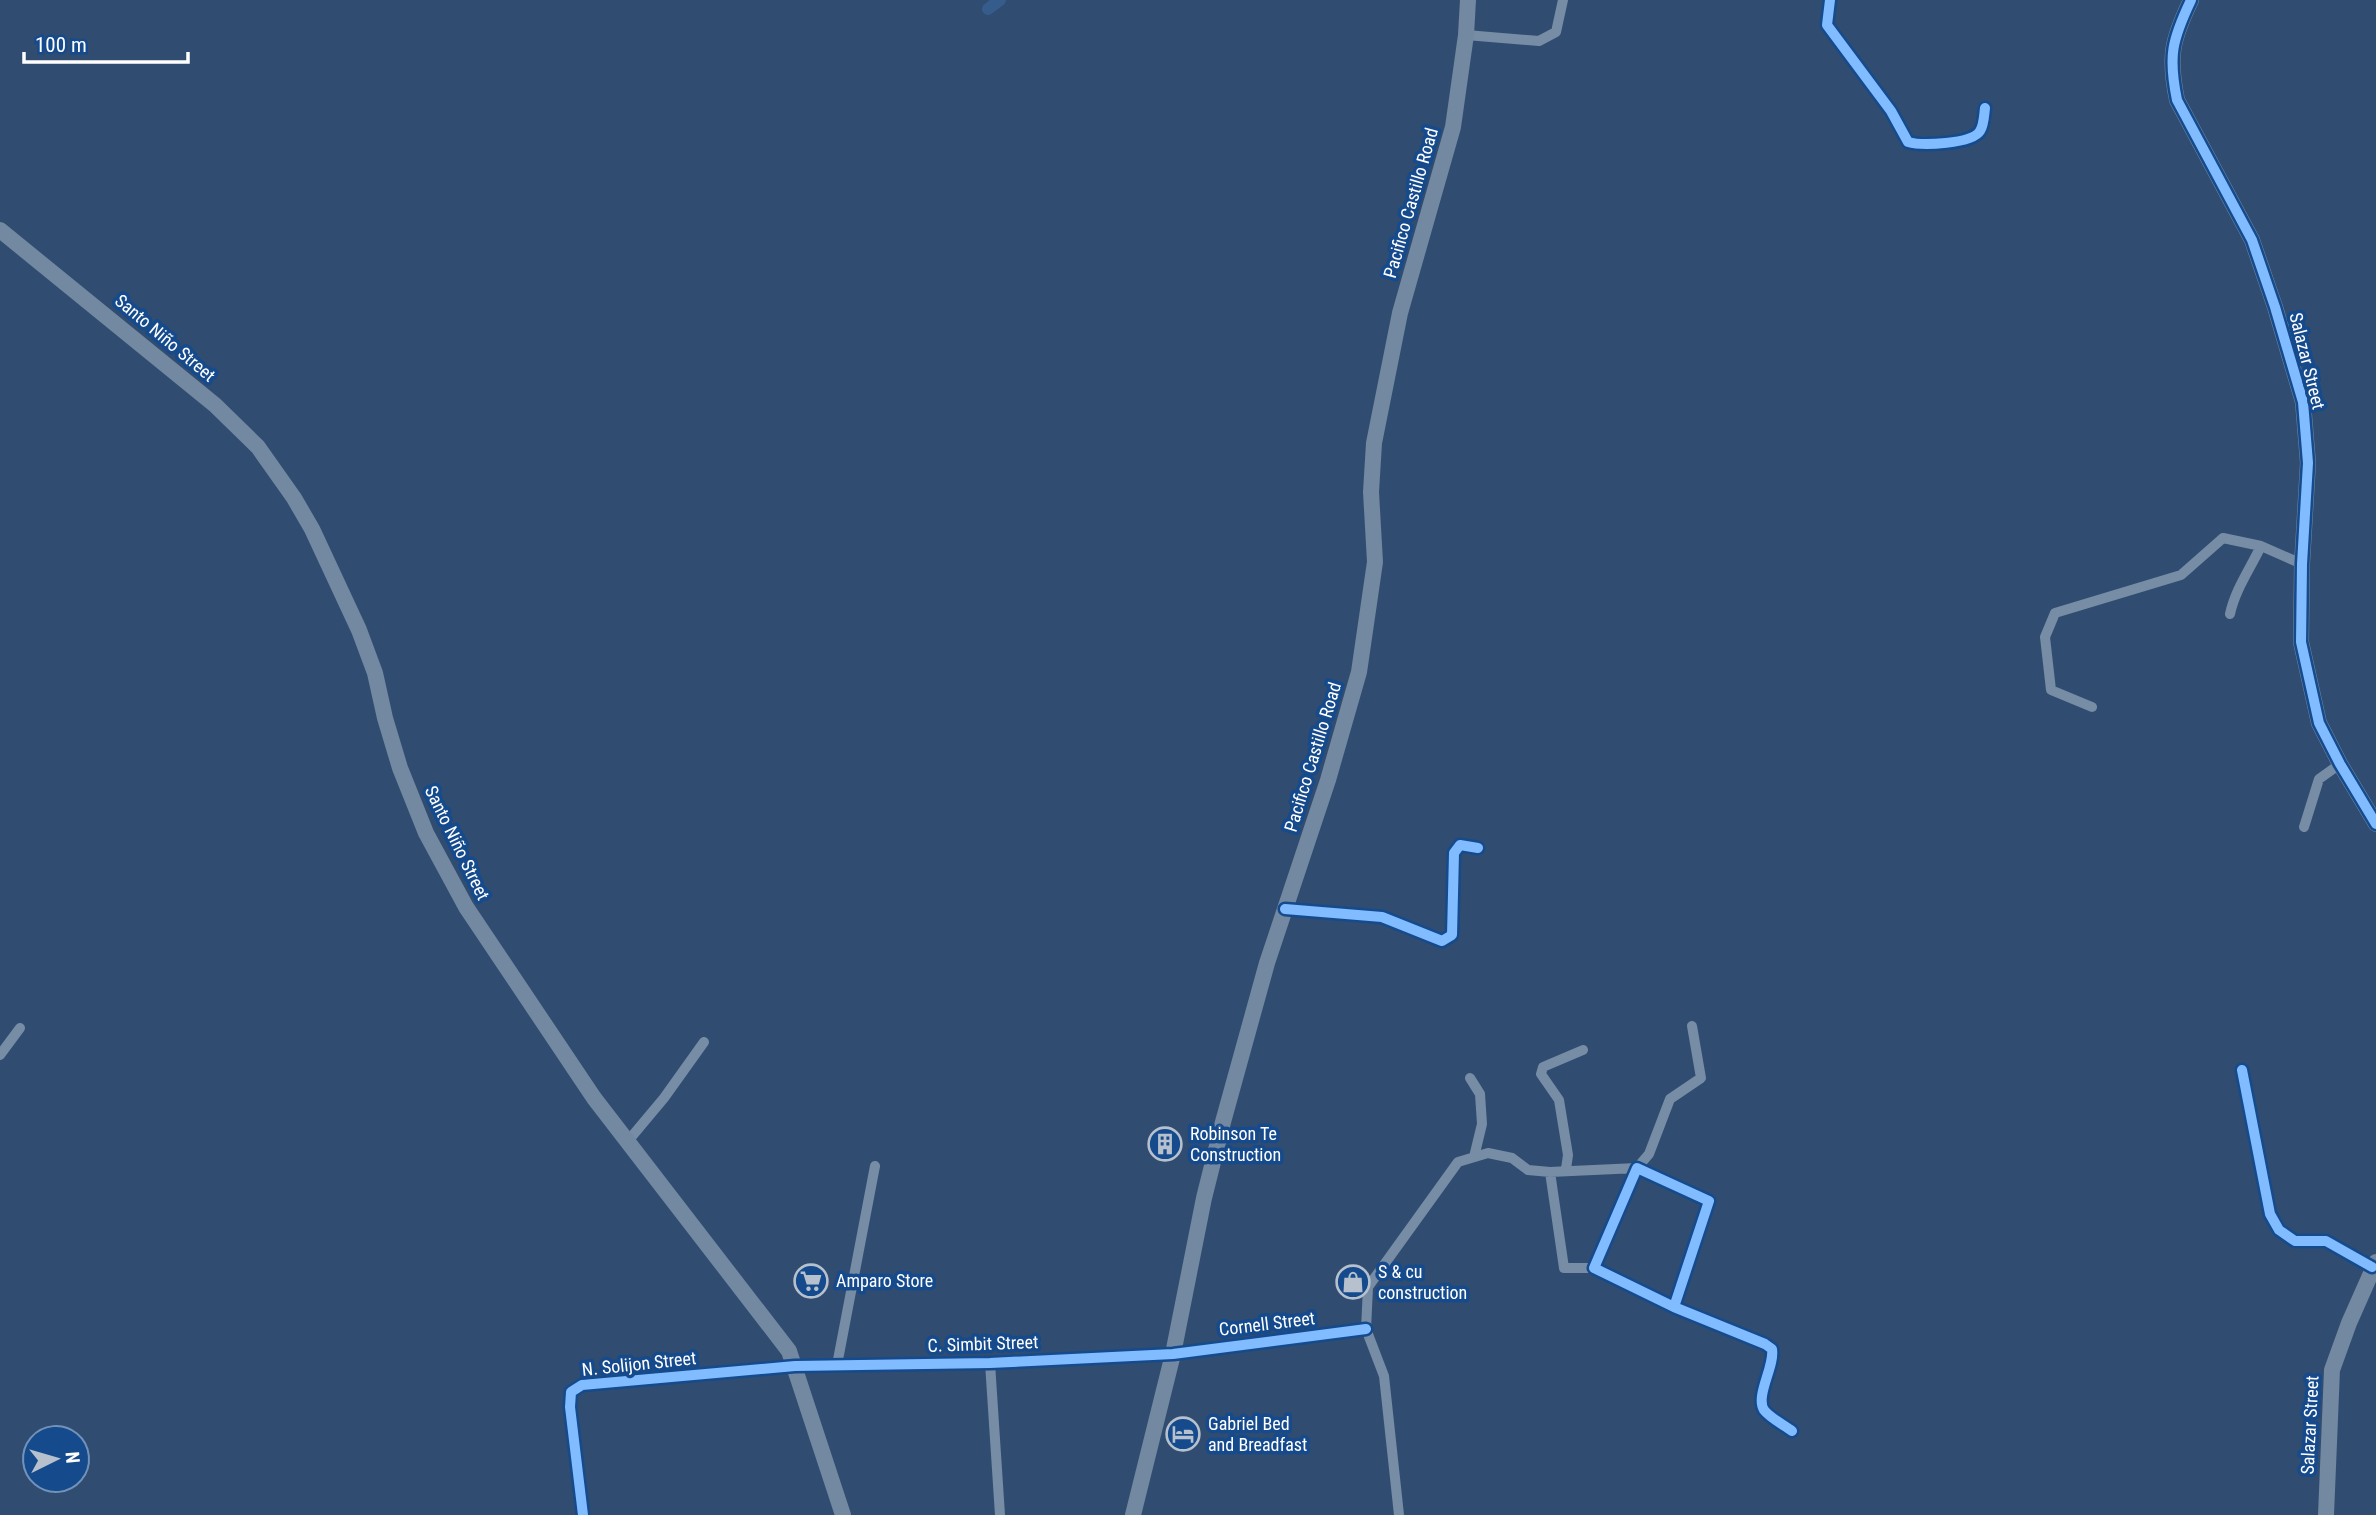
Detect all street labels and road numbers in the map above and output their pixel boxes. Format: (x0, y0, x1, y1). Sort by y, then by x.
street label: Pacifico Castillo Road (1379, 125, 1442, 280)
street label: Santo Niño Street (111, 290, 220, 386)
street label: Salazar Street (2285, 310, 2330, 411)
street label: Pacifico Castillo Road (1280, 680, 1345, 834)
street label: Santo Niño Street (421, 782, 494, 903)
street label: Cornell Street (1218, 1307, 1316, 1340)
street label: C. Simbit Street (927, 1331, 1039, 1356)
street label: N. Solijon Street (581, 1347, 697, 1380)
street label: Salazar Street (2296, 1375, 2323, 1475)

